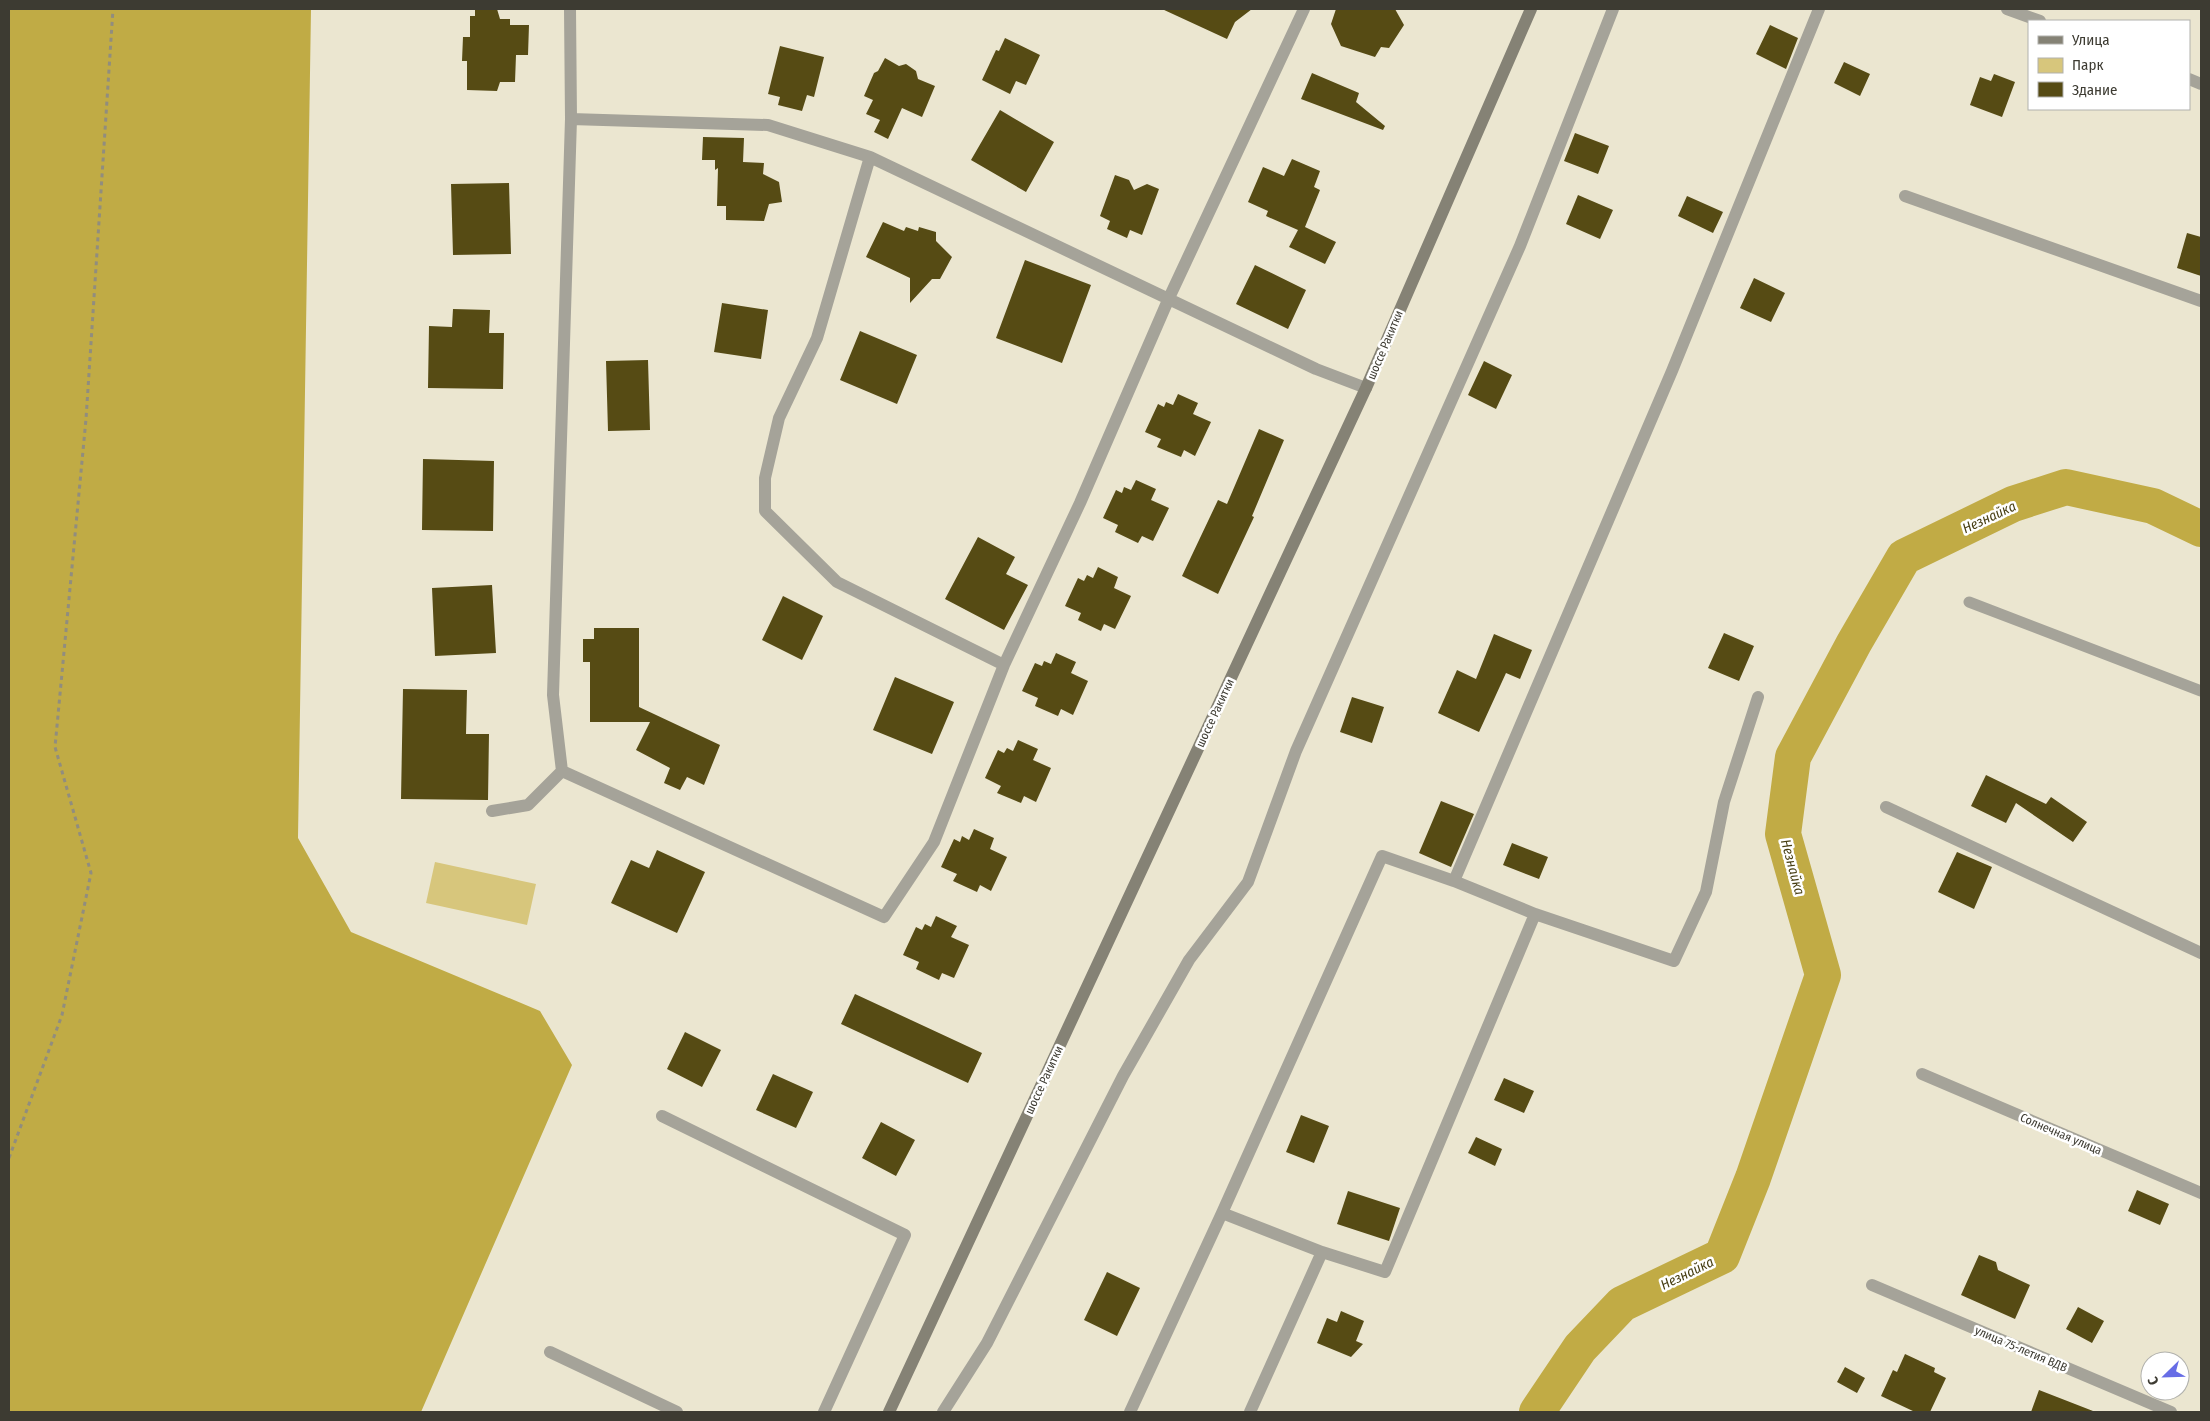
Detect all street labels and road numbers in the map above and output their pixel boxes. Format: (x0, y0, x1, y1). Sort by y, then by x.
street label: шоссе Ракитки (1364, 308, 1406, 382)
street label: шоссе Ракитки (1193, 677, 1237, 749)
street label: шоссе Ракитки (1022, 1044, 1066, 1116)
street label: Солнечная улица (2018, 1110, 2104, 1158)
street label: улица 75-летия ВДВ (1973, 1323, 2070, 1375)

